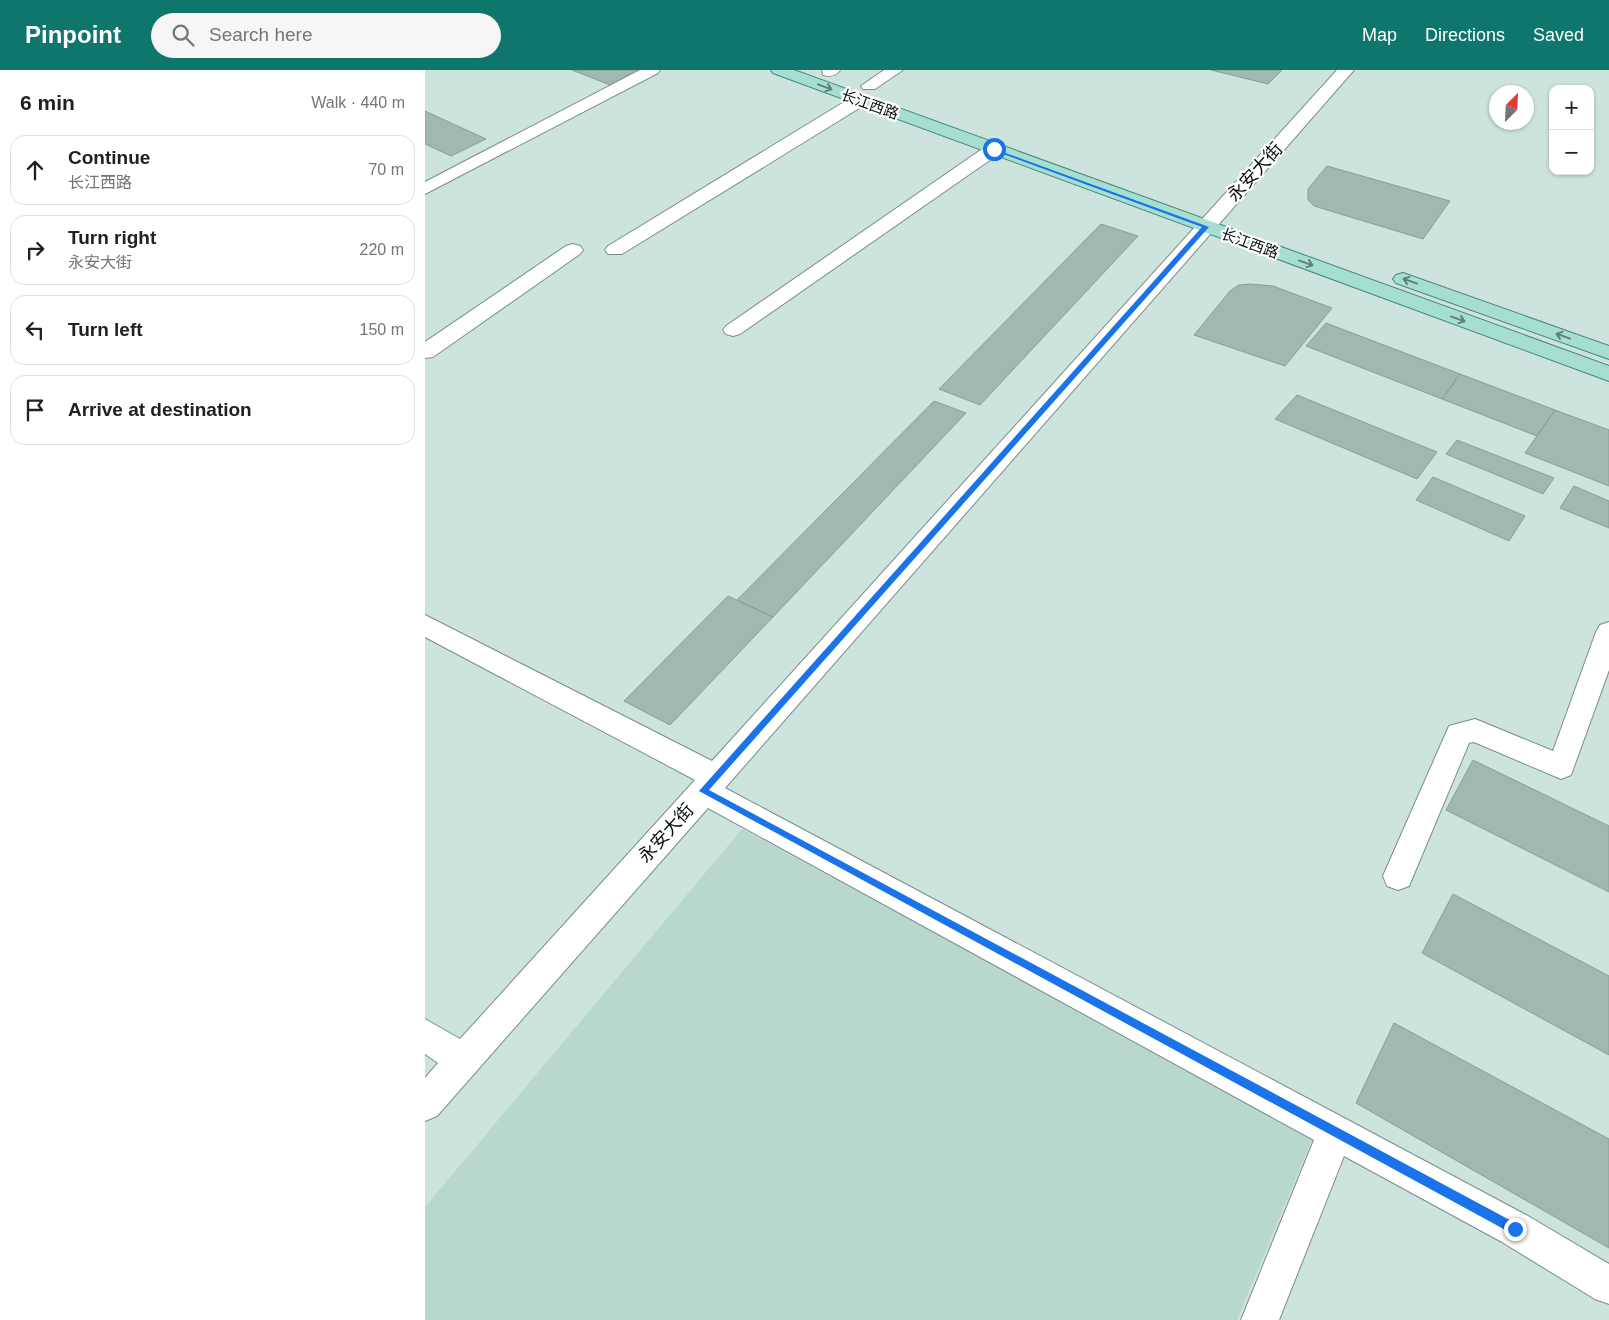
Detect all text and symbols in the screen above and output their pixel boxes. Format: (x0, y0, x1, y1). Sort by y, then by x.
search box (151, 13, 501, 58)
text: Pinpoint (25, 21, 121, 48)
icon: search (169, 21, 197, 49)
text: Search here (209, 24, 313, 45)
text: Map (1362, 25, 1397, 45)
text: Directions (1425, 25, 1505, 45)
text: Saved (1533, 25, 1584, 45)
one-way arrow (817, 83, 832, 92)
north arrow (1489, 85, 1534, 130)
map controls (1549, 85, 1594, 175)
button: + (1549, 85, 1594, 130)
street label: 长江西路 (839, 86, 901, 122)
text: 6 min (20, 91, 75, 114)
text: Walk · 440 m (311, 94, 405, 111)
button: − (1549, 130, 1594, 175)
route start (983, 138, 1006, 161)
street label: 永安大街 (1223, 139, 1287, 205)
text: Continue (68, 147, 150, 168)
icon: ahead (21, 156, 49, 184)
text: 70 m (368, 161, 404, 178)
text: 长江西路 (68, 174, 132, 191)
street label: 长江西路 (1219, 225, 1281, 261)
text: Turn right (68, 227, 156, 248)
icon: right (21, 236, 49, 264)
text: 220 m (360, 241, 404, 258)
text: 永安大街 (68, 254, 132, 271)
one-way arrow (1298, 259, 1313, 268)
one-way arrow (1403, 276, 1418, 285)
one-way arrow (1450, 315, 1466, 324)
icon: left (21, 316, 49, 344)
text: Turn left (68, 319, 143, 340)
text: 150 m (360, 321, 404, 338)
one-way arrow (1556, 331, 1571, 340)
icon: arrive (21, 396, 49, 424)
text: Arrive at destination (68, 399, 252, 420)
street label: 永安大街 (634, 800, 698, 866)
route end (1504, 1218, 1527, 1241)

